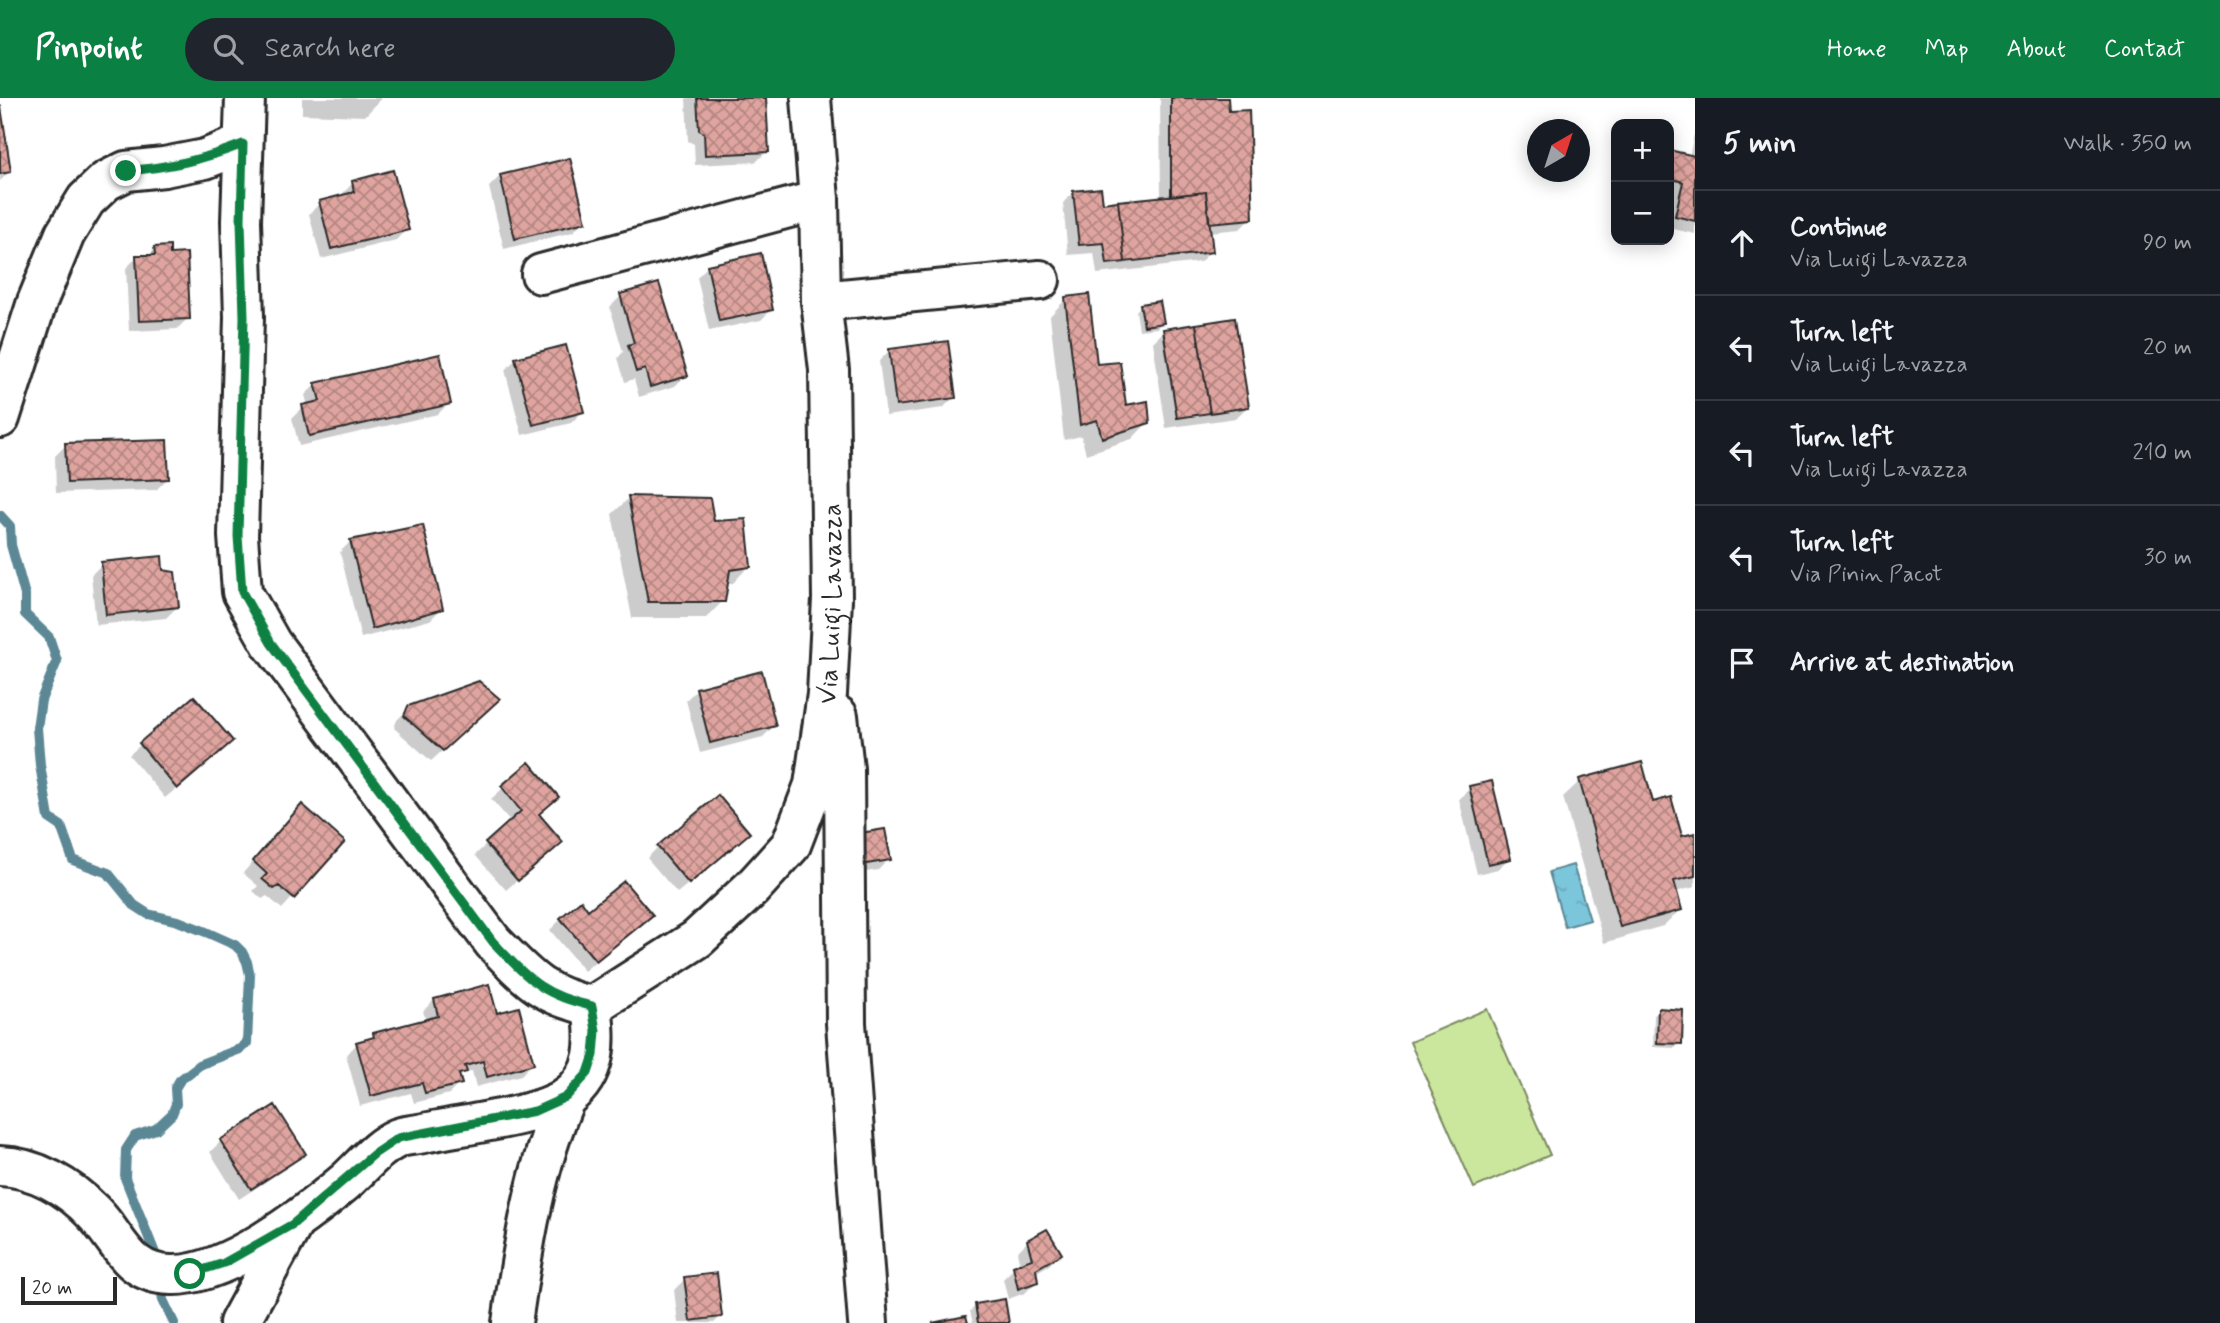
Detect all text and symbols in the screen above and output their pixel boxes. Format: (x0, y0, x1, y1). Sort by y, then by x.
search box (185, 18, 675, 81)
text: Pinpoint (35, 27, 143, 71)
icon: search (209, 30, 247, 68)
text: Search here (265, 32, 396, 66)
text: Home (1827, 34, 1887, 65)
text: Map (1925, 34, 1969, 65)
text: About (2007, 34, 2066, 65)
text: Contact (2104, 34, 2185, 65)
north arrow (1527, 119, 1590, 182)
map controls (1611, 119, 1674, 245)
button: + (1611, 119, 1674, 182)
text: 5 min (1723, 124, 1797, 163)
text: Walk · 350 m (2064, 129, 2192, 159)
route end (110, 155, 141, 186)
button: − (1611, 182, 1674, 245)
text: Continue (1790, 211, 1887, 245)
icon: ahead (1723, 224, 1761, 262)
text: 90 m (2143, 228, 2192, 258)
text: Via Luigi Lavazza (1790, 245, 1968, 275)
text: Turn left (1790, 316, 1894, 350)
icon: left (1723, 329, 1761, 367)
text: 20 m (2143, 333, 2192, 363)
text: Via Luigi Lavazza (1790, 350, 1968, 380)
text: Turn left (1790, 421, 1894, 455)
icon: left (1723, 434, 1761, 472)
text: 210 m (2132, 438, 2192, 468)
text: Via Luigi Lavazza (1790, 455, 1968, 485)
street label: Via Luigi Lavazza (811, 503, 853, 707)
text: Turn left (1790, 526, 1894, 560)
icon: left (1723, 539, 1761, 577)
text: 30 m (2144, 543, 2192, 573)
text: Via Pinin Pacot (1790, 560, 1943, 590)
icon: arrive (1723, 644, 1761, 682)
text: Arrive at destination (1790, 646, 2014, 680)
route start (174, 1258, 205, 1289)
scale bar (21, 1274, 117, 1306)
text: 20 m (32, 1276, 72, 1301)

